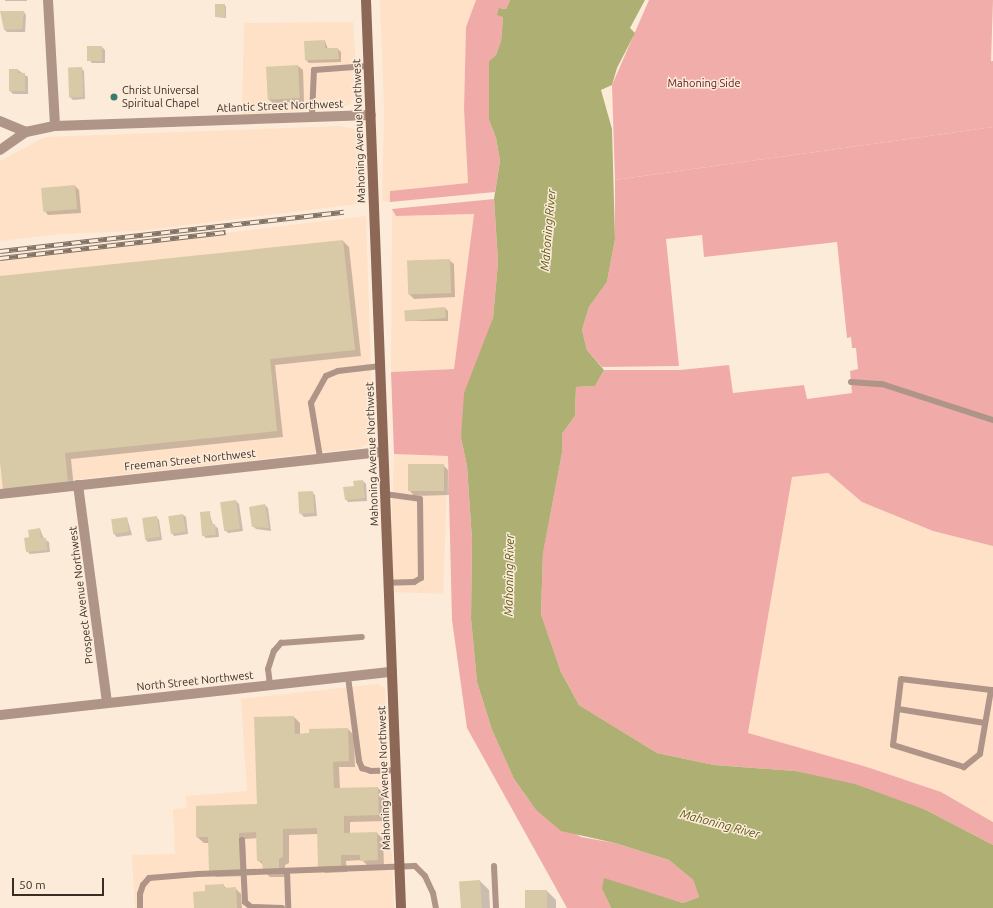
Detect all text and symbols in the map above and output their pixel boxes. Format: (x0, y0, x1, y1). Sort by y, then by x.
street label: Mahoning Avenue Northwest (350, 59, 368, 203)
park label: Mahoning Side (668, 76, 740, 90)
place label: Christ Universal Spiritual Chapel (122, 84, 199, 110)
marker: Christ Universal Spiritual Chapel (109, 92, 119, 102)
street label: Atlantic Street Northwest (216, 97, 344, 115)
water label: Mahoning River (537, 188, 559, 272)
street label: Mahoning Avenue Northwest (363, 382, 381, 526)
street label: Freeman Street Northwest (124, 447, 256, 473)
street label: Prospect Avenue Northwest (66, 525, 96, 665)
water label: Mahoning River (501, 534, 517, 616)
street label: North Street Northwest (136, 668, 254, 694)
street label: Mahoning Avenue Northwest (375, 706, 393, 850)
water label: Mahoning River (678, 806, 762, 842)
scale bar (14, 870, 106, 896)
text: 50 m (19, 878, 46, 891)

